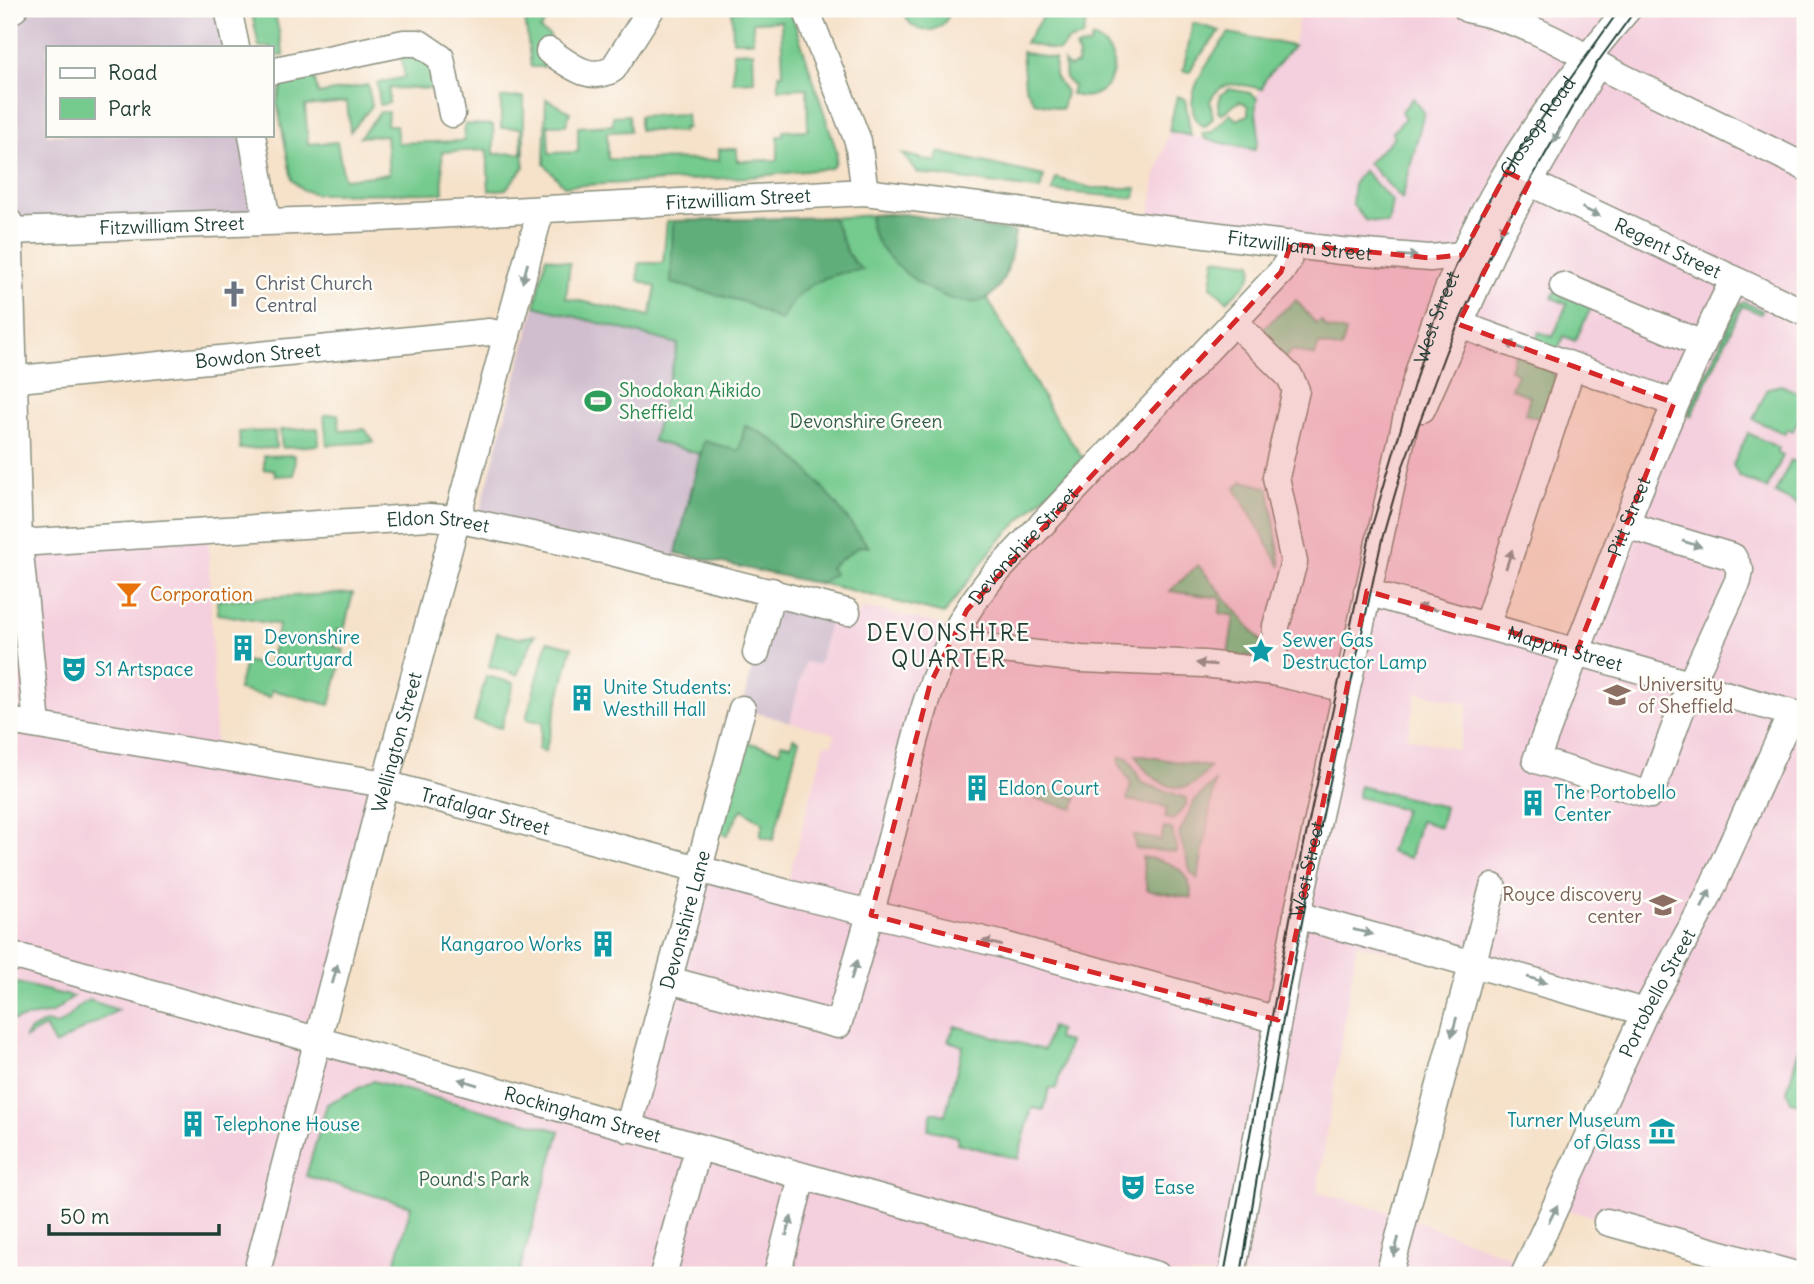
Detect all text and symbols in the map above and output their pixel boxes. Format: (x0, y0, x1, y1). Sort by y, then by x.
legend (46, 46, 273, 136)
text: Road (108, 59, 157, 86)
street label: Glossop Road (1494, 71, 1580, 181)
text: Park (108, 95, 151, 122)
one-way arrow (1553, 124, 1565, 144)
street label: Fitzwilliam Street (665, 183, 811, 215)
one-way arrow (1581, 206, 1601, 217)
street label: Fitzwilliam Street (99, 211, 245, 240)
street label: Regent Street (1611, 212, 1725, 284)
one-way arrow (1499, 215, 1511, 234)
street label: Fitzwilliam Street (1226, 225, 1373, 265)
one-way arrow (1397, 251, 1419, 262)
one-way arrow (519, 263, 529, 284)
street label: West Street (1409, 267, 1464, 367)
place label: Christ Church Central (255, 271, 373, 317)
church icon: Christ Church Central (219, 279, 249, 309)
street label: Bowdon Street (194, 337, 322, 373)
one-way arrow (1504, 340, 1525, 351)
place label: Shodokan Aikido Sheffield (619, 378, 761, 424)
sports icon: Shodokan Aikido Sheffield (583, 386, 613, 416)
park label: Devonshire Green (790, 409, 942, 433)
street label: Pitt Street (1602, 473, 1656, 560)
street label: Devonshire Street (963, 482, 1083, 609)
street label: Eldon Street (386, 505, 492, 538)
one-way arrow (1681, 540, 1702, 550)
one-way arrow (1504, 549, 1515, 570)
bar icon: Corporation (114, 579, 144, 609)
place label: Corporation (150, 582, 253, 606)
one-way arrow (1416, 602, 1437, 612)
district label: DEVONSHIRE QUARTER (866, 618, 1032, 673)
street label: Mappin Street (1505, 621, 1625, 676)
place label: Devonshire Courtyard (264, 625, 360, 671)
place label: Sewer Gas Destructor Lamp (1282, 628, 1427, 674)
building icon: Devonshire Courtyard (228, 633, 258, 663)
place icon: Sewer Gas Destructor Lamp (1246, 636, 1276, 666)
theatre icon: S1 Artspace (59, 654, 89, 684)
place label: S1 Artspace (95, 657, 193, 681)
one-way arrow (1194, 658, 1216, 669)
street label: Wellington Street (366, 669, 427, 815)
place label: University of Sheffield (1638, 672, 1733, 718)
place label: Unite Students: Westhill Hall (603, 675, 731, 721)
school or university icon: University of Sheffield (1602, 680, 1632, 710)
building icon: Unite Students: Westhill Hall (567, 683, 597, 713)
building icon: Eldon Court (962, 773, 992, 803)
place label: Eldon Court (998, 776, 1099, 800)
place label: The Portobello Center (1554, 780, 1676, 826)
street label: Trafalgar Street (418, 782, 552, 840)
building icon: The Portobello Center (1518, 788, 1548, 818)
street label: West Street (1285, 819, 1329, 919)
street label: Devonshire Lane (655, 848, 715, 992)
place label: Royce discovery center (1502, 882, 1642, 928)
one-way arrow (1701, 889, 1712, 909)
school or university icon: Royce discovery center (1648, 890, 1678, 920)
street label: Portobello Street (1614, 924, 1701, 1061)
one-way arrow (1352, 927, 1374, 938)
building icon: Kangaroo Works (588, 929, 618, 959)
place label: Kangaroo Works (440, 932, 582, 956)
one-way arrow (981, 937, 1003, 948)
one-way arrow (850, 959, 860, 980)
one-way arrow (330, 963, 341, 985)
one-way arrow (1527, 976, 1548, 986)
one-way arrow (1201, 996, 1223, 1007)
one-way arrow (1448, 1016, 1459, 1038)
one-way arrow (457, 1077, 478, 1087)
street label: Rockingham Street (501, 1081, 664, 1148)
place label: Turner Museum of Glass (1507, 1108, 1641, 1154)
building icon: Telephone House (178, 1109, 208, 1139)
place label: Telephone House (214, 1112, 360, 1136)
museum icon: Turner Museum of Glass (1647, 1116, 1677, 1146)
park label: Pound's Park (419, 1167, 530, 1191)
theatre icon: Ease (1118, 1172, 1148, 1202)
place label: Ease (1154, 1175, 1195, 1199)
scale bar (49, 1193, 219, 1237)
text: 50 m (60, 1203, 109, 1230)
one-way arrow (1548, 1204, 1559, 1224)
one-way arrow (784, 1215, 795, 1237)
one-way arrow (1390, 1236, 1401, 1258)

